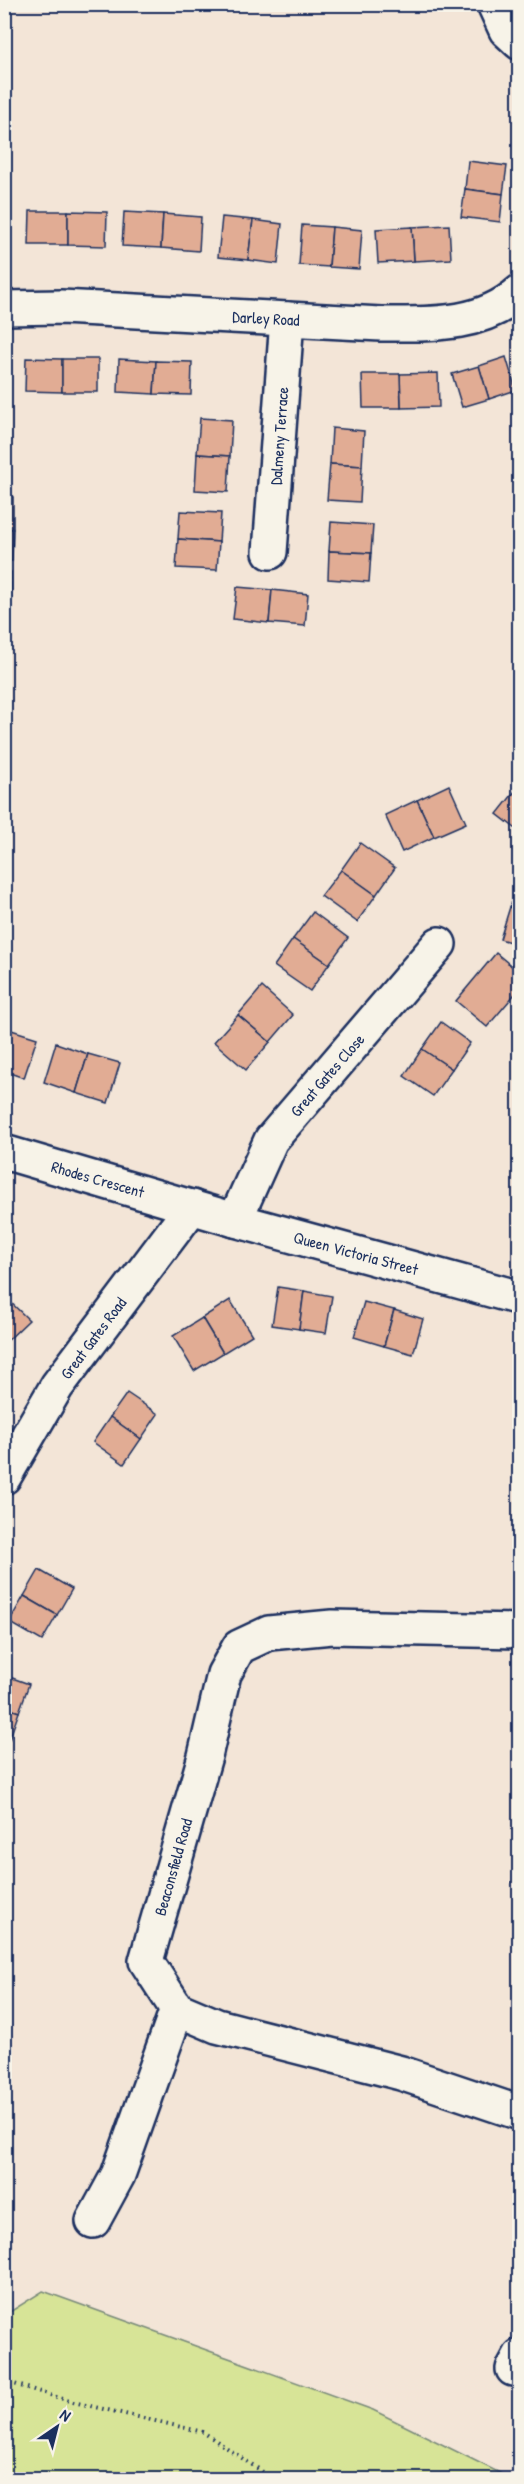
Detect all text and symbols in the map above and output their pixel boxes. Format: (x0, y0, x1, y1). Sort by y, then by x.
street label: Darley Road (232, 305, 300, 331)
street label: Dalmeny Terrace (265, 386, 293, 486)
street label: Great Gates Close (285, 1028, 370, 1121)
street label: Rhodes Crescent (49, 1155, 147, 1203)
street label: Queen Victoria Street (291, 1226, 421, 1280)
street label: Great Gates Road (55, 1292, 131, 1384)
street label: Beaconsfield Road (149, 1816, 197, 1918)
north arrow (27, 2397, 87, 2457)
text: N (56, 2403, 76, 2426)

